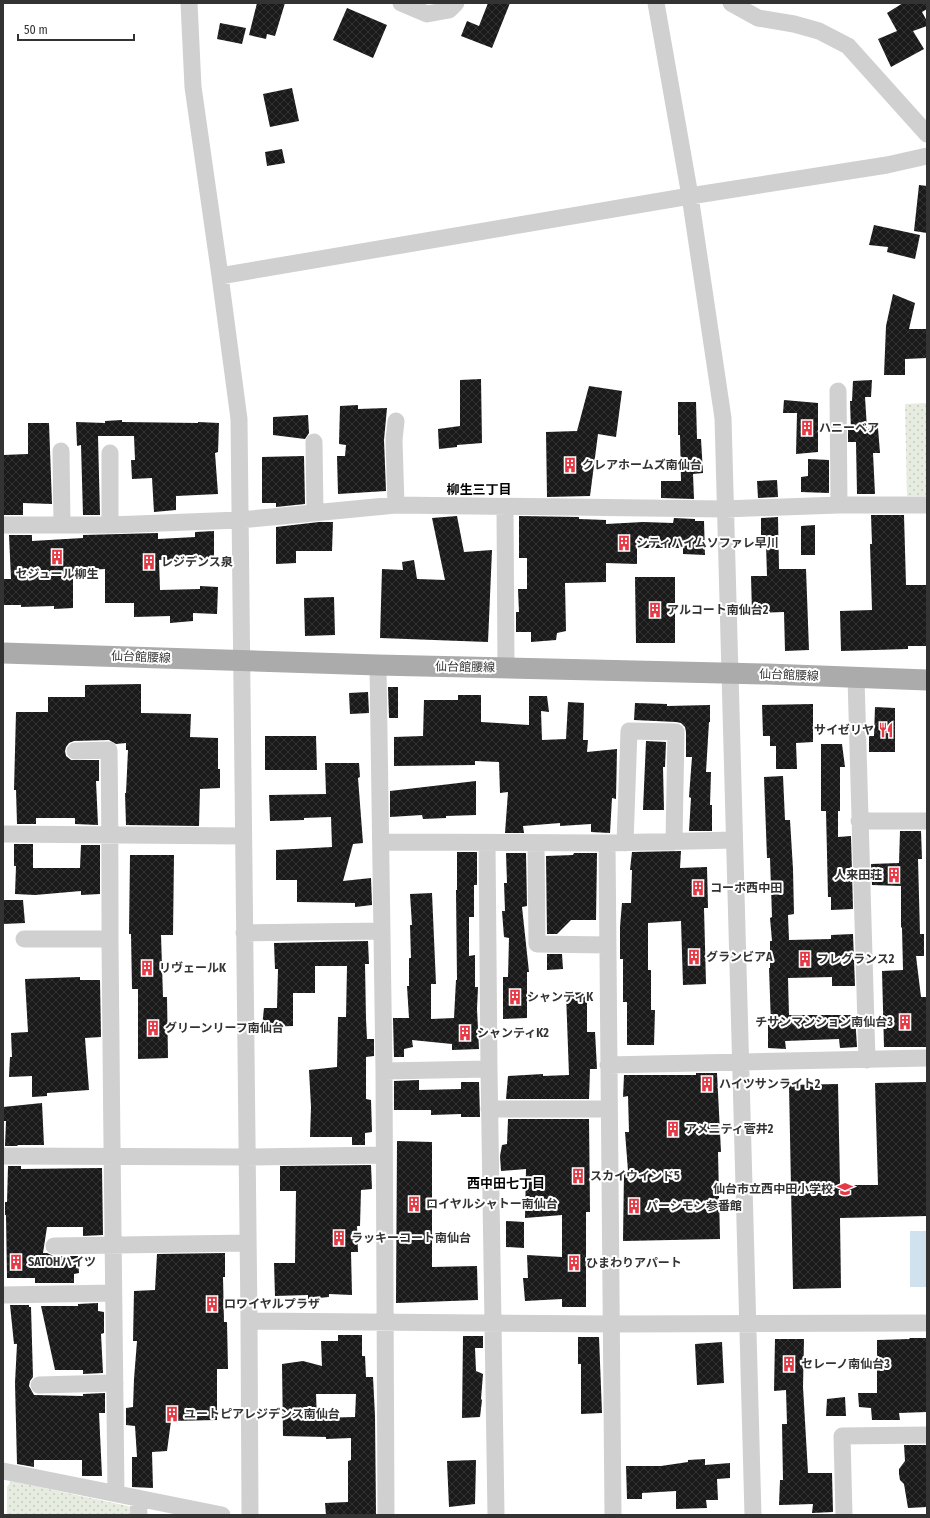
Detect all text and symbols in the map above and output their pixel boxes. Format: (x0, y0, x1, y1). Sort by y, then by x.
scale bar (18, 16, 134, 42)
text: 50 m (24, 23, 48, 37)
building icon: ハニーベア (798, 419, 816, 437)
place label: ハニーベア (819, 421, 879, 435)
building icon: クレアホームズ南仙台 (561, 456, 579, 474)
place label: クレアホームズ南仙台 (582, 458, 702, 472)
district label: 柳生三丁目 (446, 482, 512, 497)
building icon: シティハイムソファレ早川 (615, 534, 633, 552)
place label: シティハイムソファレ早川 (636, 536, 779, 550)
building icon: セジュール柳生 (48, 548, 66, 566)
building icon: レジデンス泉 (140, 553, 158, 571)
place label: レジデンス泉 (161, 555, 233, 569)
place label: セジュール柳生 (15, 567, 99, 581)
building icon: アルコート南仙台2 (646, 601, 664, 619)
place label: アルコート南仙台2 (667, 603, 769, 617)
street label: 仙台館腰線 (111, 649, 171, 665)
street label: 仙台館腰線 (435, 659, 495, 675)
street label: 仙台館腰線 (759, 667, 819, 683)
restaurant icon: サイゼリヤ (877, 721, 895, 739)
place label: サイゼリヤ (814, 723, 874, 737)
building icon: 人来田荘 (885, 866, 903, 884)
place label: 人来田荘 (834, 868, 882, 882)
building icon: コーポ西中田 (689, 879, 707, 897)
place label: コーポ西中田 (710, 881, 782, 895)
building icon: グランビアA (685, 948, 703, 966)
place label: グランビアA (706, 950, 773, 964)
building icon: フレグランス2 (796, 950, 814, 968)
place label: フレグランス2 (817, 952, 895, 966)
building icon: リヴェールK (138, 959, 156, 977)
place label: リヴェールK (159, 961, 227, 975)
building icon: シャンティK (506, 988, 524, 1006)
place label: シャンティK (527, 990, 594, 1004)
building icon: チサンマンション南仙台3 (896, 1013, 914, 1031)
place label: チサンマンション南仙台3 (755, 1015, 893, 1029)
building icon: グリーンリーフ南仙台 (144, 1019, 162, 1037)
place label: グリーンリーフ南仙台 (165, 1021, 284, 1035)
building icon: シャンティK2 (456, 1024, 474, 1042)
place label: シャンティK2 (477, 1026, 549, 1040)
building icon: ハイツサンライト2 (698, 1075, 716, 1093)
place label: ハイツサンライト2 (719, 1077, 821, 1091)
building icon: アメニティ菅井2 (664, 1120, 682, 1138)
place label: アメニティ菅井2 (685, 1122, 774, 1136)
building icon: スカイウインド5 (569, 1167, 587, 1185)
place label: スカイウインド5 (590, 1169, 680, 1183)
district label: 西中田七丁目 (467, 1176, 545, 1191)
school or university icon: 仙台市立西中田小学校 (836, 1180, 854, 1198)
place label: 仙台市立西中田小学校 (713, 1182, 833, 1196)
building icon: ロイヤルシャトー南仙台 (405, 1195, 423, 1213)
place label: ロイヤルシャトー南仙台 (426, 1197, 558, 1211)
building icon: パーシモン参番館 (625, 1197, 643, 1215)
place label: パーシモン参番館 (646, 1199, 742, 1213)
building icon: ラッキーコート南仙台 (330, 1229, 348, 1247)
place label: ラッキーコート南仙台 (351, 1231, 471, 1245)
building icon: SATOHハイツ (7, 1253, 25, 1271)
building icon: ひまわりアパート (565, 1254, 583, 1272)
place label: SATOHハイツ (28, 1255, 96, 1269)
place label: ひまわりアパート (586, 1256, 682, 1270)
building icon: ロワイヤルプラザ (203, 1295, 221, 1313)
place label: ロワイヤルプラザ (224, 1297, 320, 1311)
building icon: セレーノ南仙台3 (780, 1355, 798, 1373)
place label: セレーノ南仙台3 (801, 1357, 890, 1371)
building icon: ユートピアレジデンス南仙台 (163, 1405, 181, 1423)
place label: ユートピアレジデンス南仙台 (184, 1407, 340, 1421)

